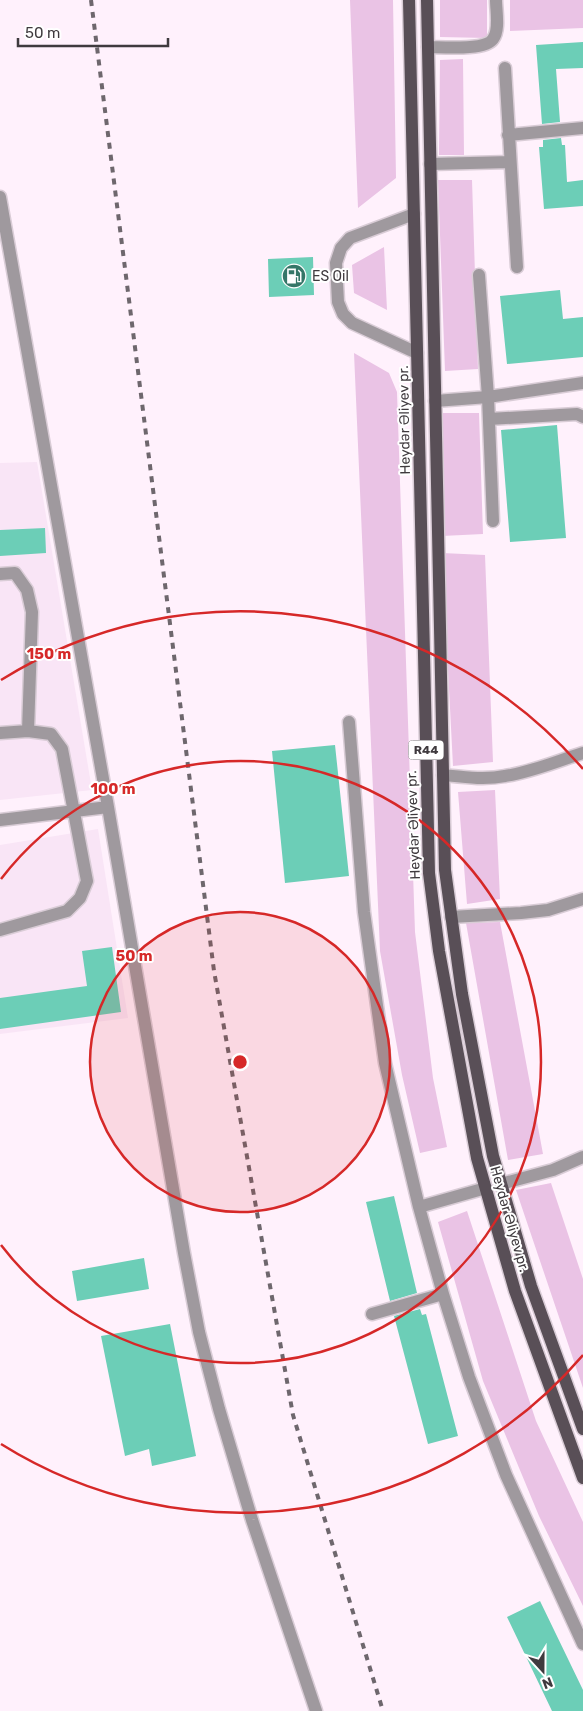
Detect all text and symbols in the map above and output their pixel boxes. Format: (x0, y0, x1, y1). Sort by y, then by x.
scale bar (18, 15, 168, 47)
text: 50 m (25, 24, 60, 42)
fuel station icon: ES Oil (281, 263, 307, 289)
place label: ES Oil (312, 268, 349, 285)
street label: Heydər Əliyev pr. (395, 365, 414, 475)
text: 150 m (27, 645, 71, 663)
road number: R44 (408, 740, 444, 760)
street label: Heydər Əliyev pr. (403, 770, 424, 880)
text: 100 m (91, 780, 135, 798)
text: 50 m (116, 947, 152, 965)
centre of rings (231, 1053, 249, 1071)
street label: Heydər Əliyev pr. (486, 1164, 533, 1274)
north arrow (518, 1646, 568, 1696)
text: N (540, 1673, 555, 1692)

